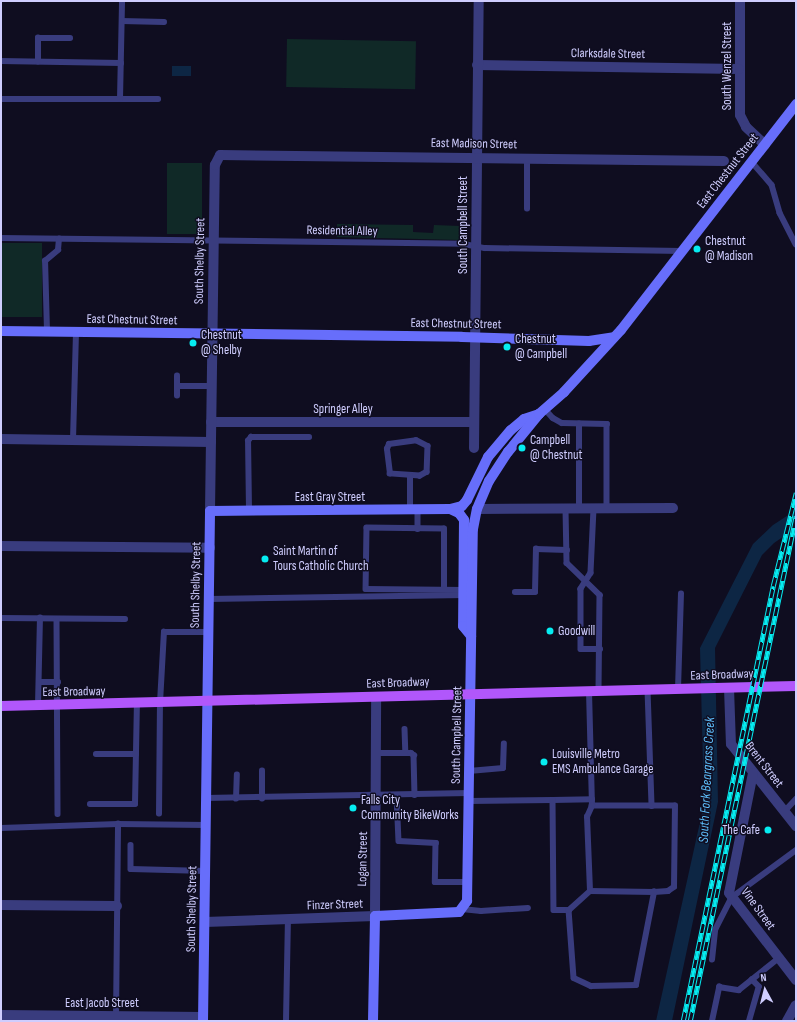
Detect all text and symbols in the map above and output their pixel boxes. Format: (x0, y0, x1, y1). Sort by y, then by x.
street label: South Wenzel Street (719, 22, 735, 110)
street label: Clarksdale Street (571, 46, 645, 62)
street label: East Chestnut Street (694, 130, 762, 212)
street label: East Madison Street (431, 135, 517, 153)
street label: South Campbell Street (455, 176, 471, 274)
street label: South Shelby Street (191, 218, 209, 304)
street label: Residential Alley (306, 223, 378, 239)
place label: Chestnut @ Madison (705, 234, 753, 265)
marker: Chestnut @ Madison (692, 244, 702, 254)
street label: East Chestnut Street (86, 311, 178, 329)
street label: East Chestnut Street (410, 315, 502, 333)
place label: Chestnut @ Shelby (201, 328, 242, 359)
place label: Chestnut @ Campbell (515, 332, 567, 363)
marker: Chestnut @ Shelby (188, 338, 198, 348)
marker: Chestnut @ Campbell (502, 342, 512, 352)
street label: Springer Alley (313, 401, 373, 417)
place label: Campbell @ Chestnut (530, 433, 582, 464)
marker: Campbell @ Chestnut (517, 443, 527, 453)
street label: East Gray Street (295, 489, 365, 505)
street label: South Shelby Street (187, 542, 205, 628)
place label: Saint Martin of Tours Catholic Church (273, 544, 368, 575)
marker: Saint Martin of Tours Catholic Church (260, 554, 270, 564)
place label: Goodwill (558, 623, 595, 639)
marker: Goodwill (545, 626, 555, 636)
street label: East Broadway (690, 666, 754, 684)
street label: East Broadway (366, 674, 430, 692)
street label: East Broadway (42, 684, 106, 700)
street label: South Campbell Street (448, 686, 466, 784)
water label: South Fork Beargrass Creek (695, 717, 719, 843)
street label: Brent Street (741, 739, 787, 791)
place label: Louisville Metro EMS Ambulance Garage (552, 747, 653, 778)
marker: Louisville Metro EMS Ambulance Garage (539, 757, 549, 767)
place label: Falls City Community BikeWorks (361, 793, 459, 824)
marker: Falls City Community BikeWorks (348, 803, 358, 813)
place label: The Cafe (722, 822, 760, 838)
marker: The Cafe (763, 825, 773, 835)
street label: Logan Street (355, 831, 371, 887)
street label: South Shelby Street (183, 866, 201, 952)
street label: Vine Street (737, 885, 779, 933)
street label: Finzer Street (307, 896, 363, 914)
north arrow (745, 970, 785, 1010)
text: N (760, 971, 767, 984)
street label: East Jacob Street (65, 995, 139, 1011)

